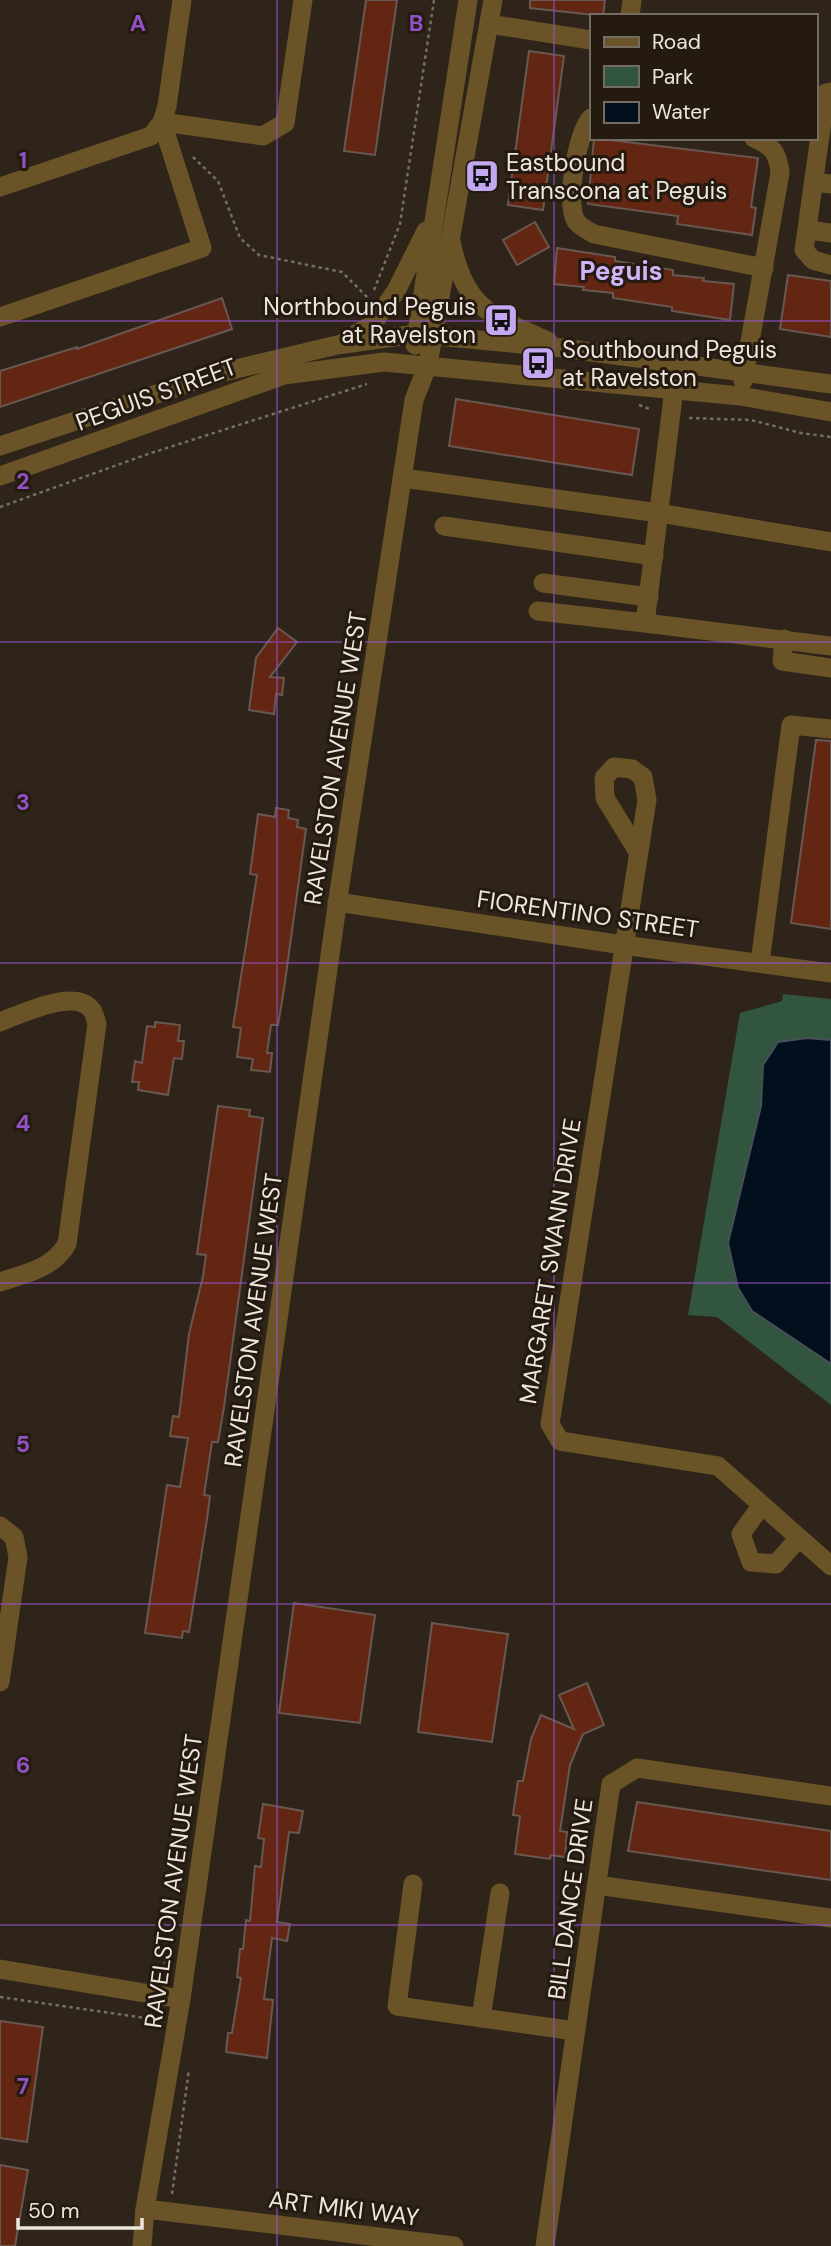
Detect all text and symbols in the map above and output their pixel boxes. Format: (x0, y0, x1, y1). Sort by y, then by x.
text: A (130, 8, 146, 38)
text: B (409, 8, 423, 38)
legend (590, 14, 817, 140)
text: Road (652, 28, 701, 56)
text: Park (652, 63, 694, 91)
text: Water (652, 98, 710, 126)
text: 1 (19, 145, 27, 175)
place label: Eastbound Transcona at Peguis (506, 147, 727, 206)
bus stop icon: Eastbound Transcona at Peguis (463, 157, 501, 195)
district label: Peguis (579, 254, 663, 288)
place label: Northbound Peguis at Ravelston (263, 291, 476, 350)
bus stop icon: Northbound Peguis at Ravelston (482, 301, 520, 339)
place label: Southbound Peguis at Ravelston (562, 334, 777, 393)
bus stop icon: Southbound Peguis at Ravelston (519, 344, 557, 382)
street label: PEGUIS STREET (71, 351, 241, 437)
text: 2 (16, 466, 30, 496)
street label: RAVELSTON AVENUE WEST (297, 609, 373, 907)
text: 3 (16, 787, 30, 817)
street label: FIORENTINO STREET (475, 883, 701, 945)
text: 4 (16, 1108, 31, 1138)
street label: MARGARET SWANN DRIVE (512, 1116, 588, 1406)
street label: RAVELSTON AVENUE WEST (217, 1171, 289, 1469)
text: 5 (16, 1429, 30, 1459)
street label: RAVELSTON AVENUE WEST (137, 1732, 209, 2030)
text: 6 (16, 1750, 30, 1780)
street label: BILL DANCE DRIVE (541, 1796, 599, 2002)
text: 7 (17, 2071, 29, 2101)
street label: ART MIKI WAY (267, 2183, 421, 2233)
scale bar (18, 2186, 142, 2230)
text: 50 m (28, 2197, 79, 2225)

